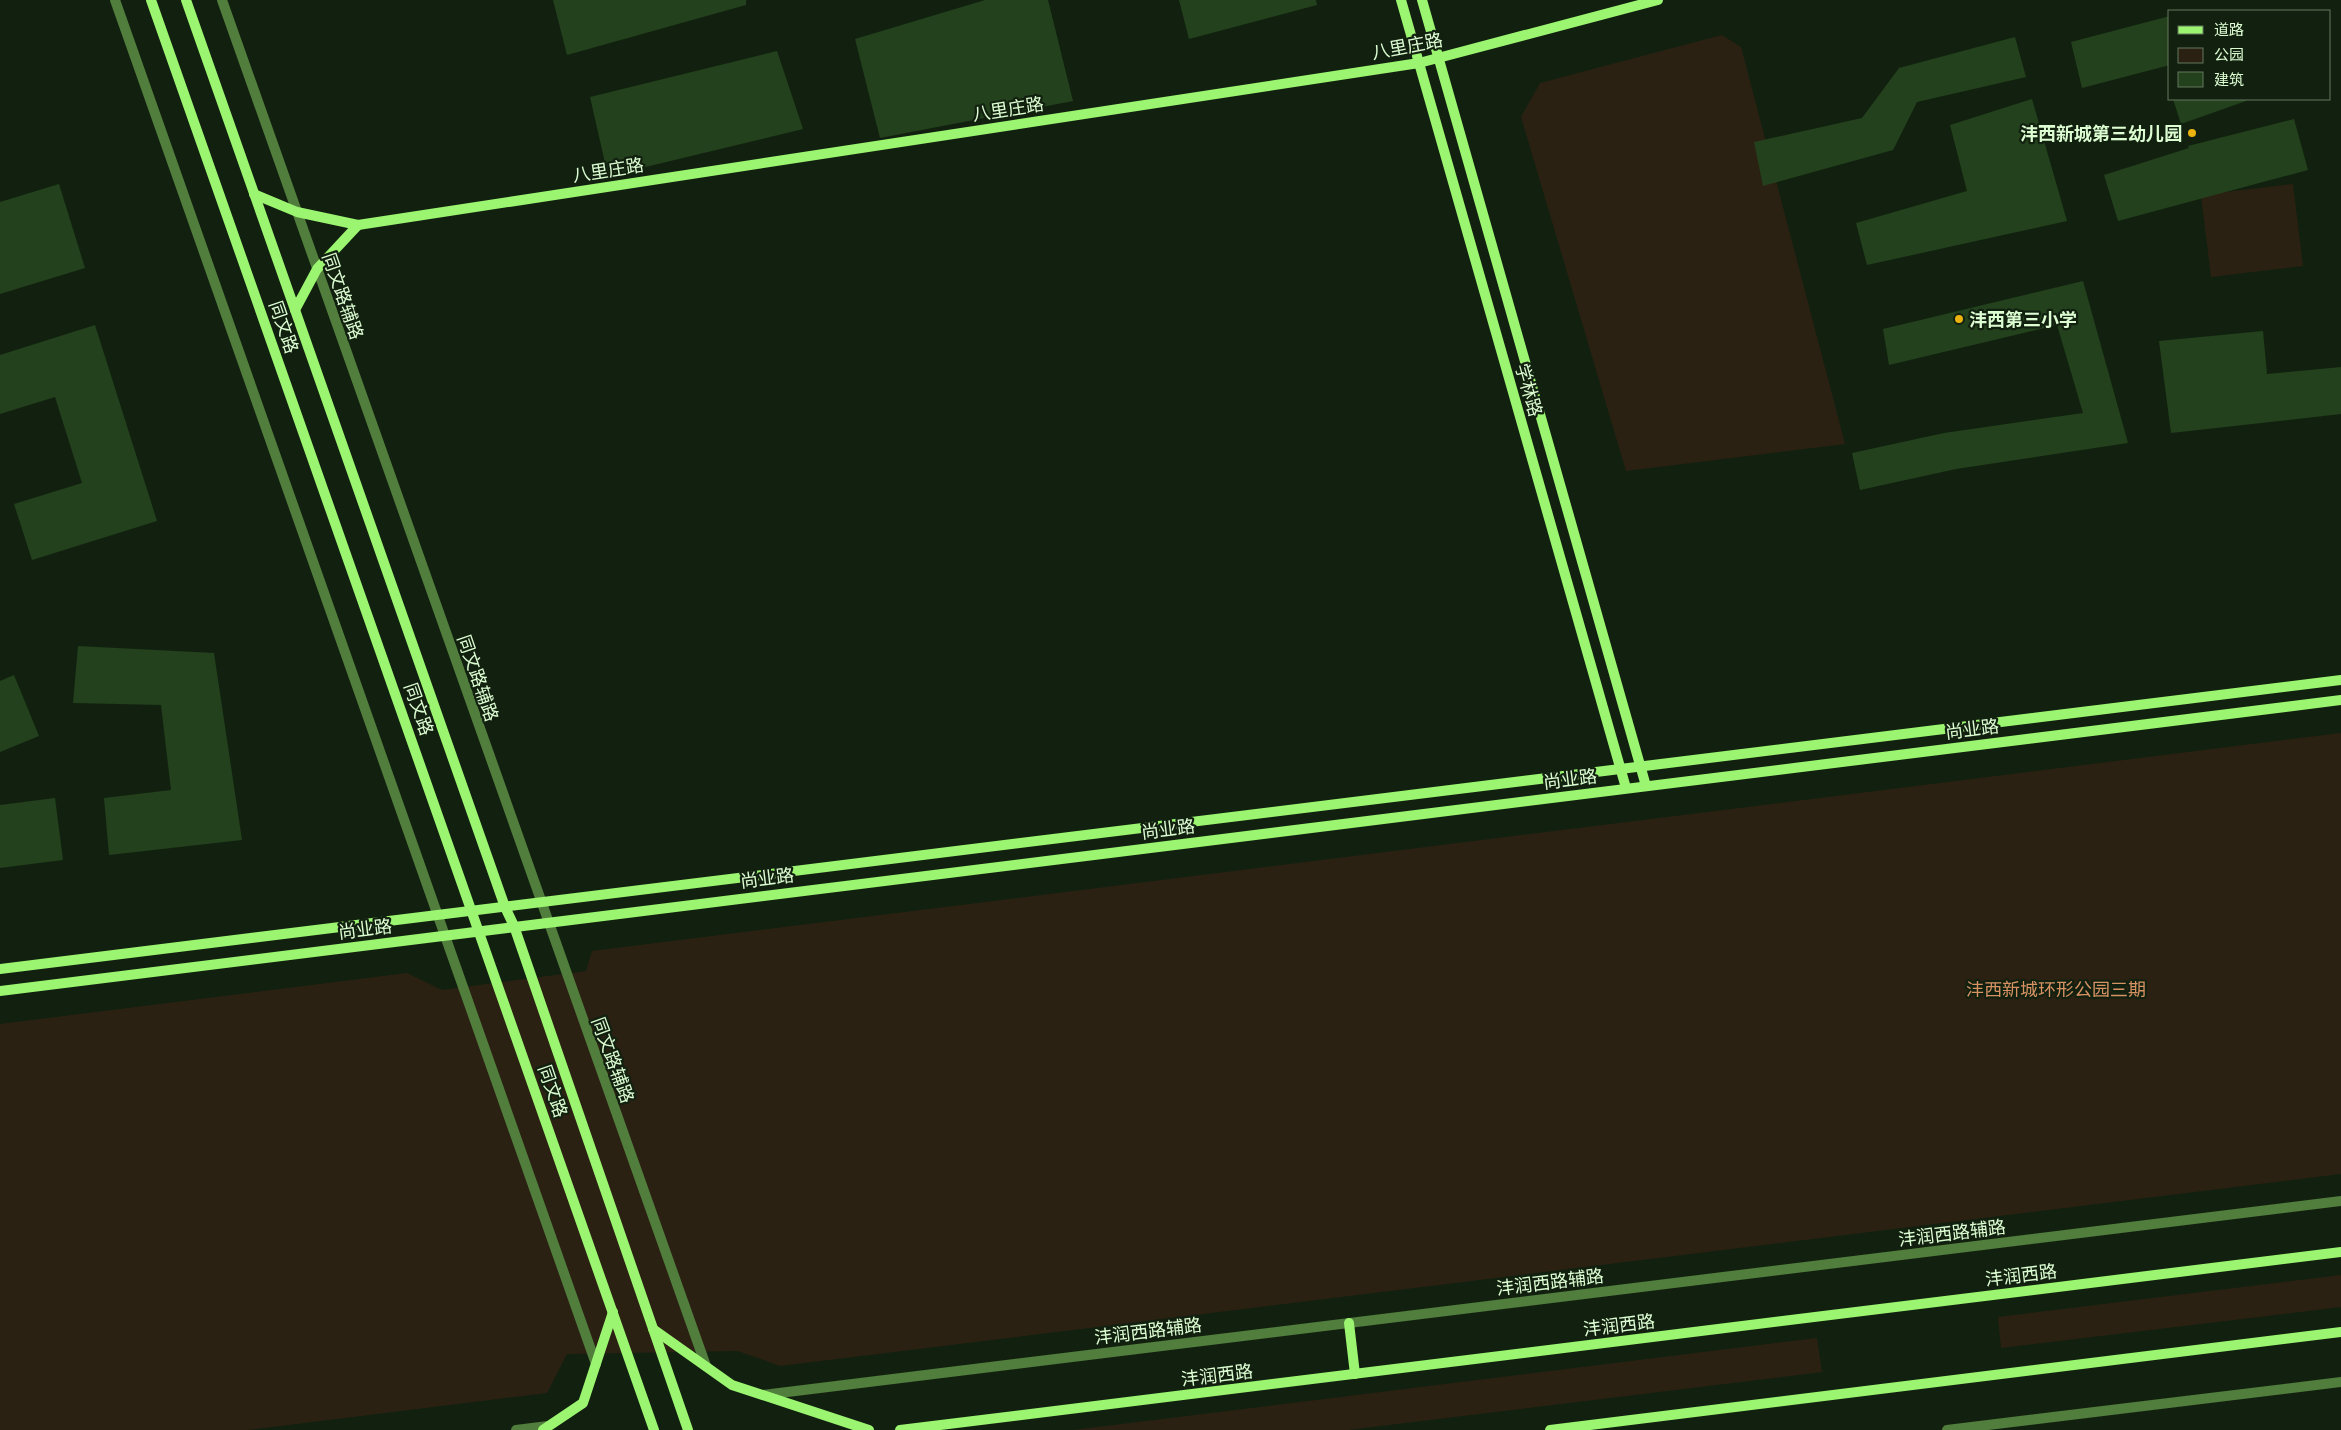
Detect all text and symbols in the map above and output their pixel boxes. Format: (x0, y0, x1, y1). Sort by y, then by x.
legend (2168, 10, 2331, 100)
text: 道路 (2214, 20, 2244, 39)
street label: 八里庄路 (1369, 28, 1445, 64)
text: 公园 (2214, 45, 2244, 64)
text: 建筑 (2214, 70, 2244, 89)
street label: 八里庄路 (971, 92, 1045, 126)
place label: 沣西新城第三幼儿园 (2020, 122, 2182, 145)
marker: 沣西新城第三幼儿园 (2186, 127, 2198, 139)
street label: 八里庄路 (571, 153, 645, 187)
street label: 同文路辅路 (317, 250, 369, 342)
street label: 同文路 (264, 298, 304, 356)
place label: 沣西第三小学 (1969, 308, 2077, 331)
marker: 沣西第三小学 (1953, 313, 1965, 325)
street label: 学林路 (1511, 361, 1547, 419)
street label: 同文路辅路 (452, 632, 504, 724)
street label: 同文路 (399, 680, 439, 738)
street label: 尚业路 (1944, 714, 2000, 744)
street label: 尚业路 (1542, 764, 1598, 794)
street label: 尚业路 (1140, 814, 1196, 844)
street label: 尚业路 (739, 863, 795, 893)
street label: 尚业路 (337, 914, 393, 944)
park label: 沣西新城环形公园三期 (1966, 978, 2146, 1001)
street label: 同文路辅路 (587, 1014, 639, 1106)
street label: 同文路 (533, 1062, 573, 1120)
street label: 沣润西路辅路 (1897, 1215, 2007, 1251)
street label: 沣润西路 (1984, 1259, 2058, 1291)
street label: 沣润西路辅路 (1495, 1264, 1605, 1300)
street label: 沣润西路 (1582, 1309, 1656, 1341)
street label: 沣润西路辅路 (1093, 1313, 1203, 1349)
street label: 沣润西路 (1180, 1359, 1254, 1391)

